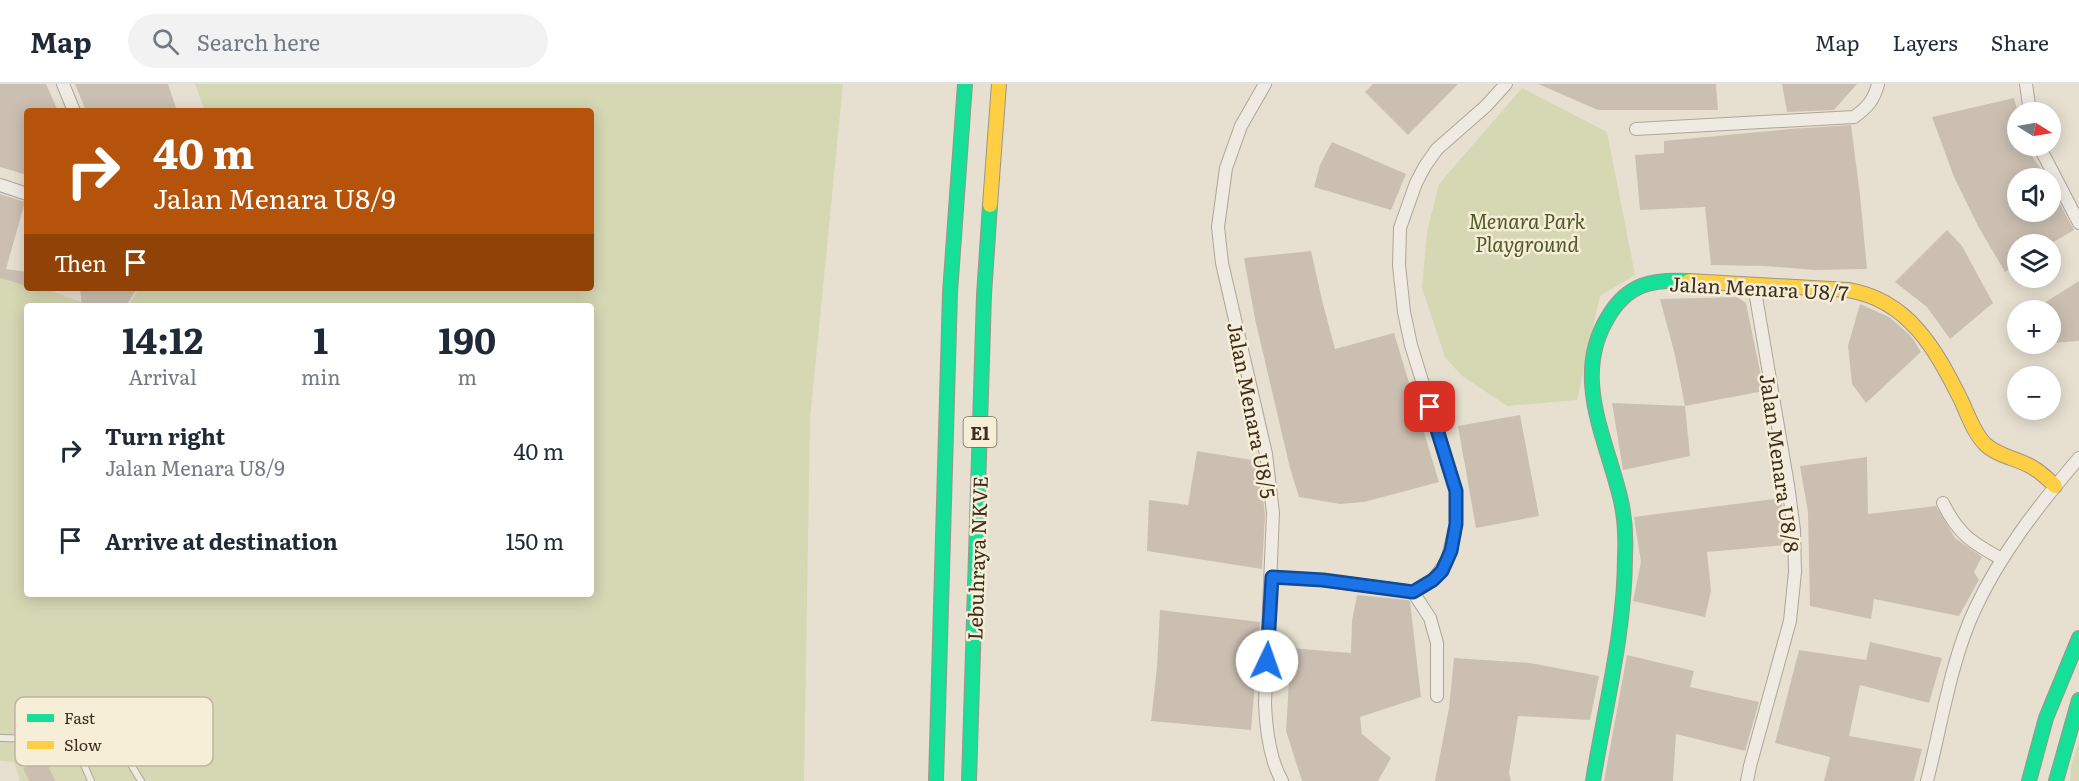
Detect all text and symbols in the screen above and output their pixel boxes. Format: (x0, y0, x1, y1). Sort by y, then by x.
search box (128, 14, 548, 68)
text: Map (30, 20, 92, 62)
icon: search (149, 25, 182, 58)
text: Search here (197, 25, 320, 58)
text: Map (1815, 26, 1860, 57)
text: Layers (1893, 26, 1958, 57)
text: Share (1991, 26, 2049, 57)
north arrow (2007, 102, 2061, 156)
map controls (2007, 102, 2061, 420)
text: 40 m (153, 120, 254, 182)
icon: right (54, 132, 132, 210)
button: sound (2007, 168, 2061, 222)
text: Jalan Menara U8/9 (153, 177, 396, 217)
park label: Menara Park Playground (1468, 205, 1586, 258)
button: layers (2007, 234, 2061, 288)
text: Then (54, 246, 107, 279)
icon: arrive (119, 246, 152, 279)
street label: Jalan Menara U8/7 (1669, 267, 1849, 307)
button: + (2007, 300, 2061, 354)
text: 14:12 (122, 312, 203, 365)
text: 1 (313, 312, 328, 365)
text: 190 (438, 312, 496, 365)
street label: Jalan Menara U8/5 (1221, 319, 1285, 501)
text: Arrival (128, 361, 197, 391)
text: min (301, 361, 340, 391)
text: m (457, 361, 477, 391)
button: − (2007, 366, 2061, 420)
street label: Jalan Menara U8/8 (1754, 372, 1808, 554)
pin (1404, 381, 1455, 432)
icon: arrive (1413, 390, 1446, 423)
road number: E1 (964, 417, 996, 447)
text: Turn right (105, 419, 225, 452)
icon: right (54, 434, 87, 467)
text: 40 m (513, 434, 564, 467)
text: Jalan Menara U8/9 (105, 452, 285, 482)
street label: Lebuhraya NKVE (958, 475, 994, 641)
icon: arrive (54, 524, 87, 557)
text: Arrive at destination (105, 524, 338, 557)
text: 150 m (505, 524, 564, 557)
position arrow (1235, 629, 1299, 693)
legend (15, 697, 213, 766)
text: Fast (64, 705, 96, 729)
text: Slow (64, 732, 102, 756)

